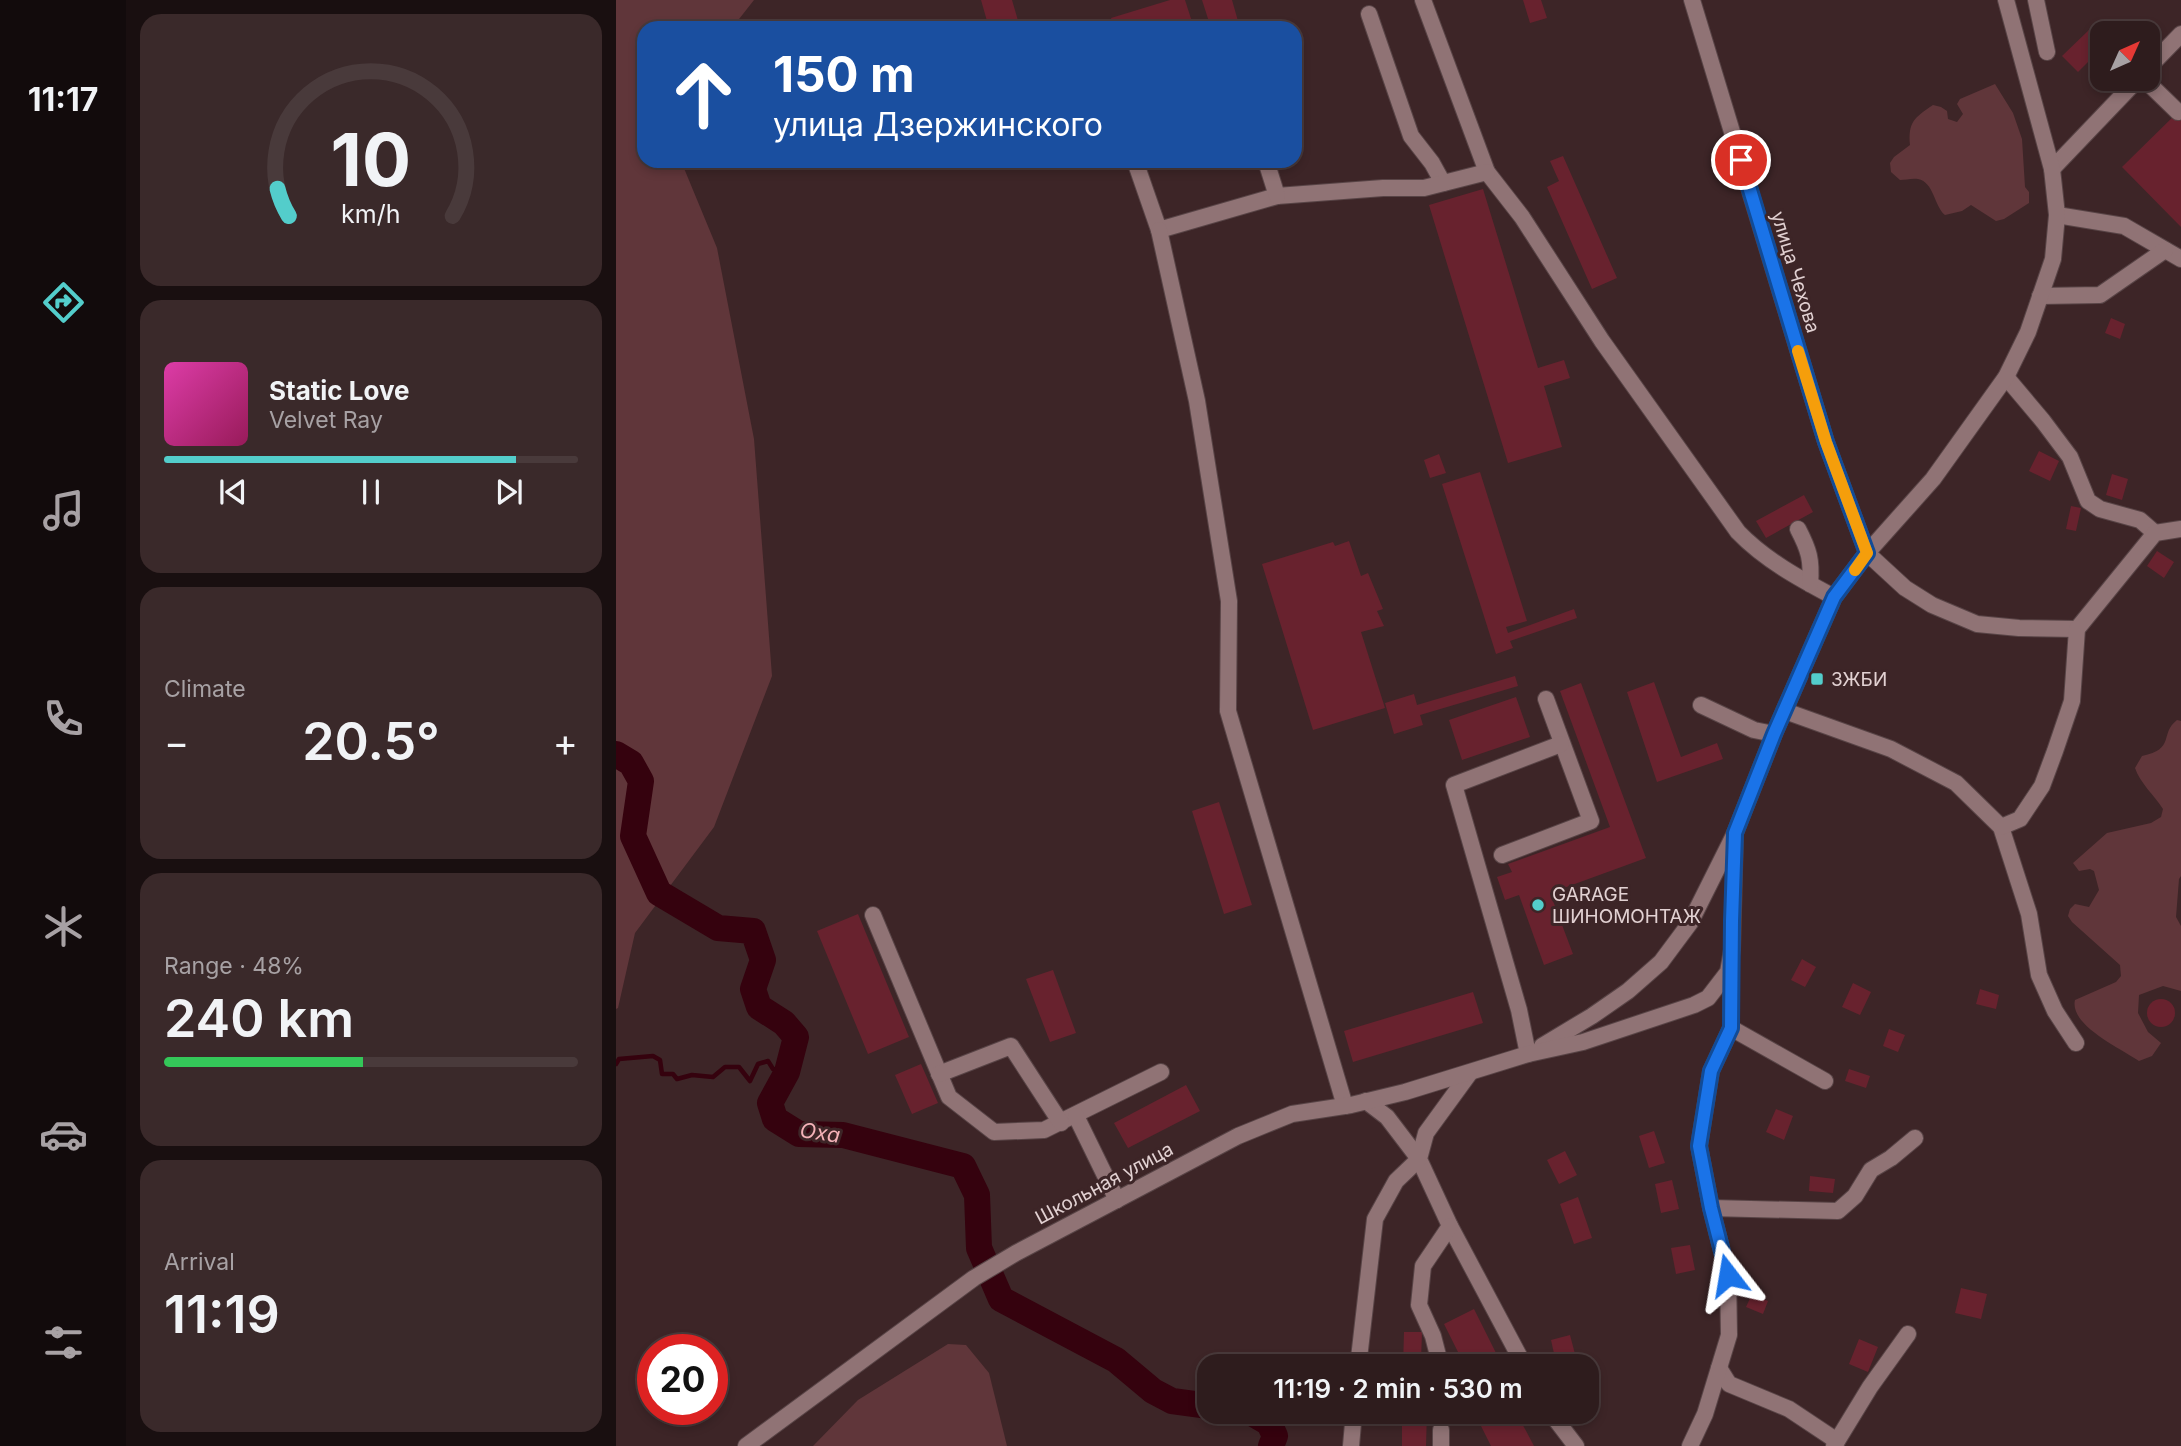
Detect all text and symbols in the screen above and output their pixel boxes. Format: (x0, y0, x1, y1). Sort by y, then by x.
north arrow (2090, 21, 2160, 91)
map controls (2090, 21, 2160, 91)
text: 150 m (773, 45, 915, 104)
icon: ahead (658, 49, 749, 140)
text: 11:17 (28, 80, 98, 119)
text: улица Дзержинского (773, 105, 1103, 144)
text: 10 (331, 116, 411, 205)
pin (1711, 130, 1771, 190)
icon: arrive (1722, 141, 1760, 179)
text: km/h (341, 199, 401, 229)
street label: улица Чехова (1766, 209, 1825, 336)
icon: directions (39, 278, 88, 327)
text: Static Love (269, 375, 410, 406)
text: Velvet Ray (269, 406, 383, 434)
icon: previous (214, 473, 252, 511)
icon: pause (352, 473, 390, 511)
icon: next (490, 473, 528, 511)
icon: music (39, 486, 88, 535)
place label: ЗЖБИ (1831, 668, 1887, 691)
marker: ЗЖБИ (1809, 671, 1825, 687)
text: Climate (164, 675, 246, 703)
icon: phone (39, 694, 88, 743)
text: 20.5° (302, 710, 440, 773)
text: − (164, 719, 189, 765)
text: + (553, 719, 578, 765)
place label: GARAGE ШИНОМОНТАЖ (1552, 883, 1701, 928)
marker: GARAGE ШИНОМОНТАЖ (1530, 897, 1546, 913)
icon: climate (39, 902, 88, 951)
text: Range · 48% (164, 952, 304, 980)
text: 240 km (164, 987, 354, 1050)
icon: car (39, 1110, 88, 1159)
water label: Оха (798, 1117, 842, 1148)
street label: Школьная улица (1031, 1137, 1177, 1229)
position arrow (1691, 1238, 1765, 1312)
text: Arrival (164, 1248, 235, 1276)
text: 11:19 (164, 1283, 280, 1346)
icon: filters (39, 1318, 88, 1367)
speed limit sign: 20 (637, 1334, 728, 1425)
text: 11:19 · 2 min · 530 m (1273, 1373, 1523, 1404)

